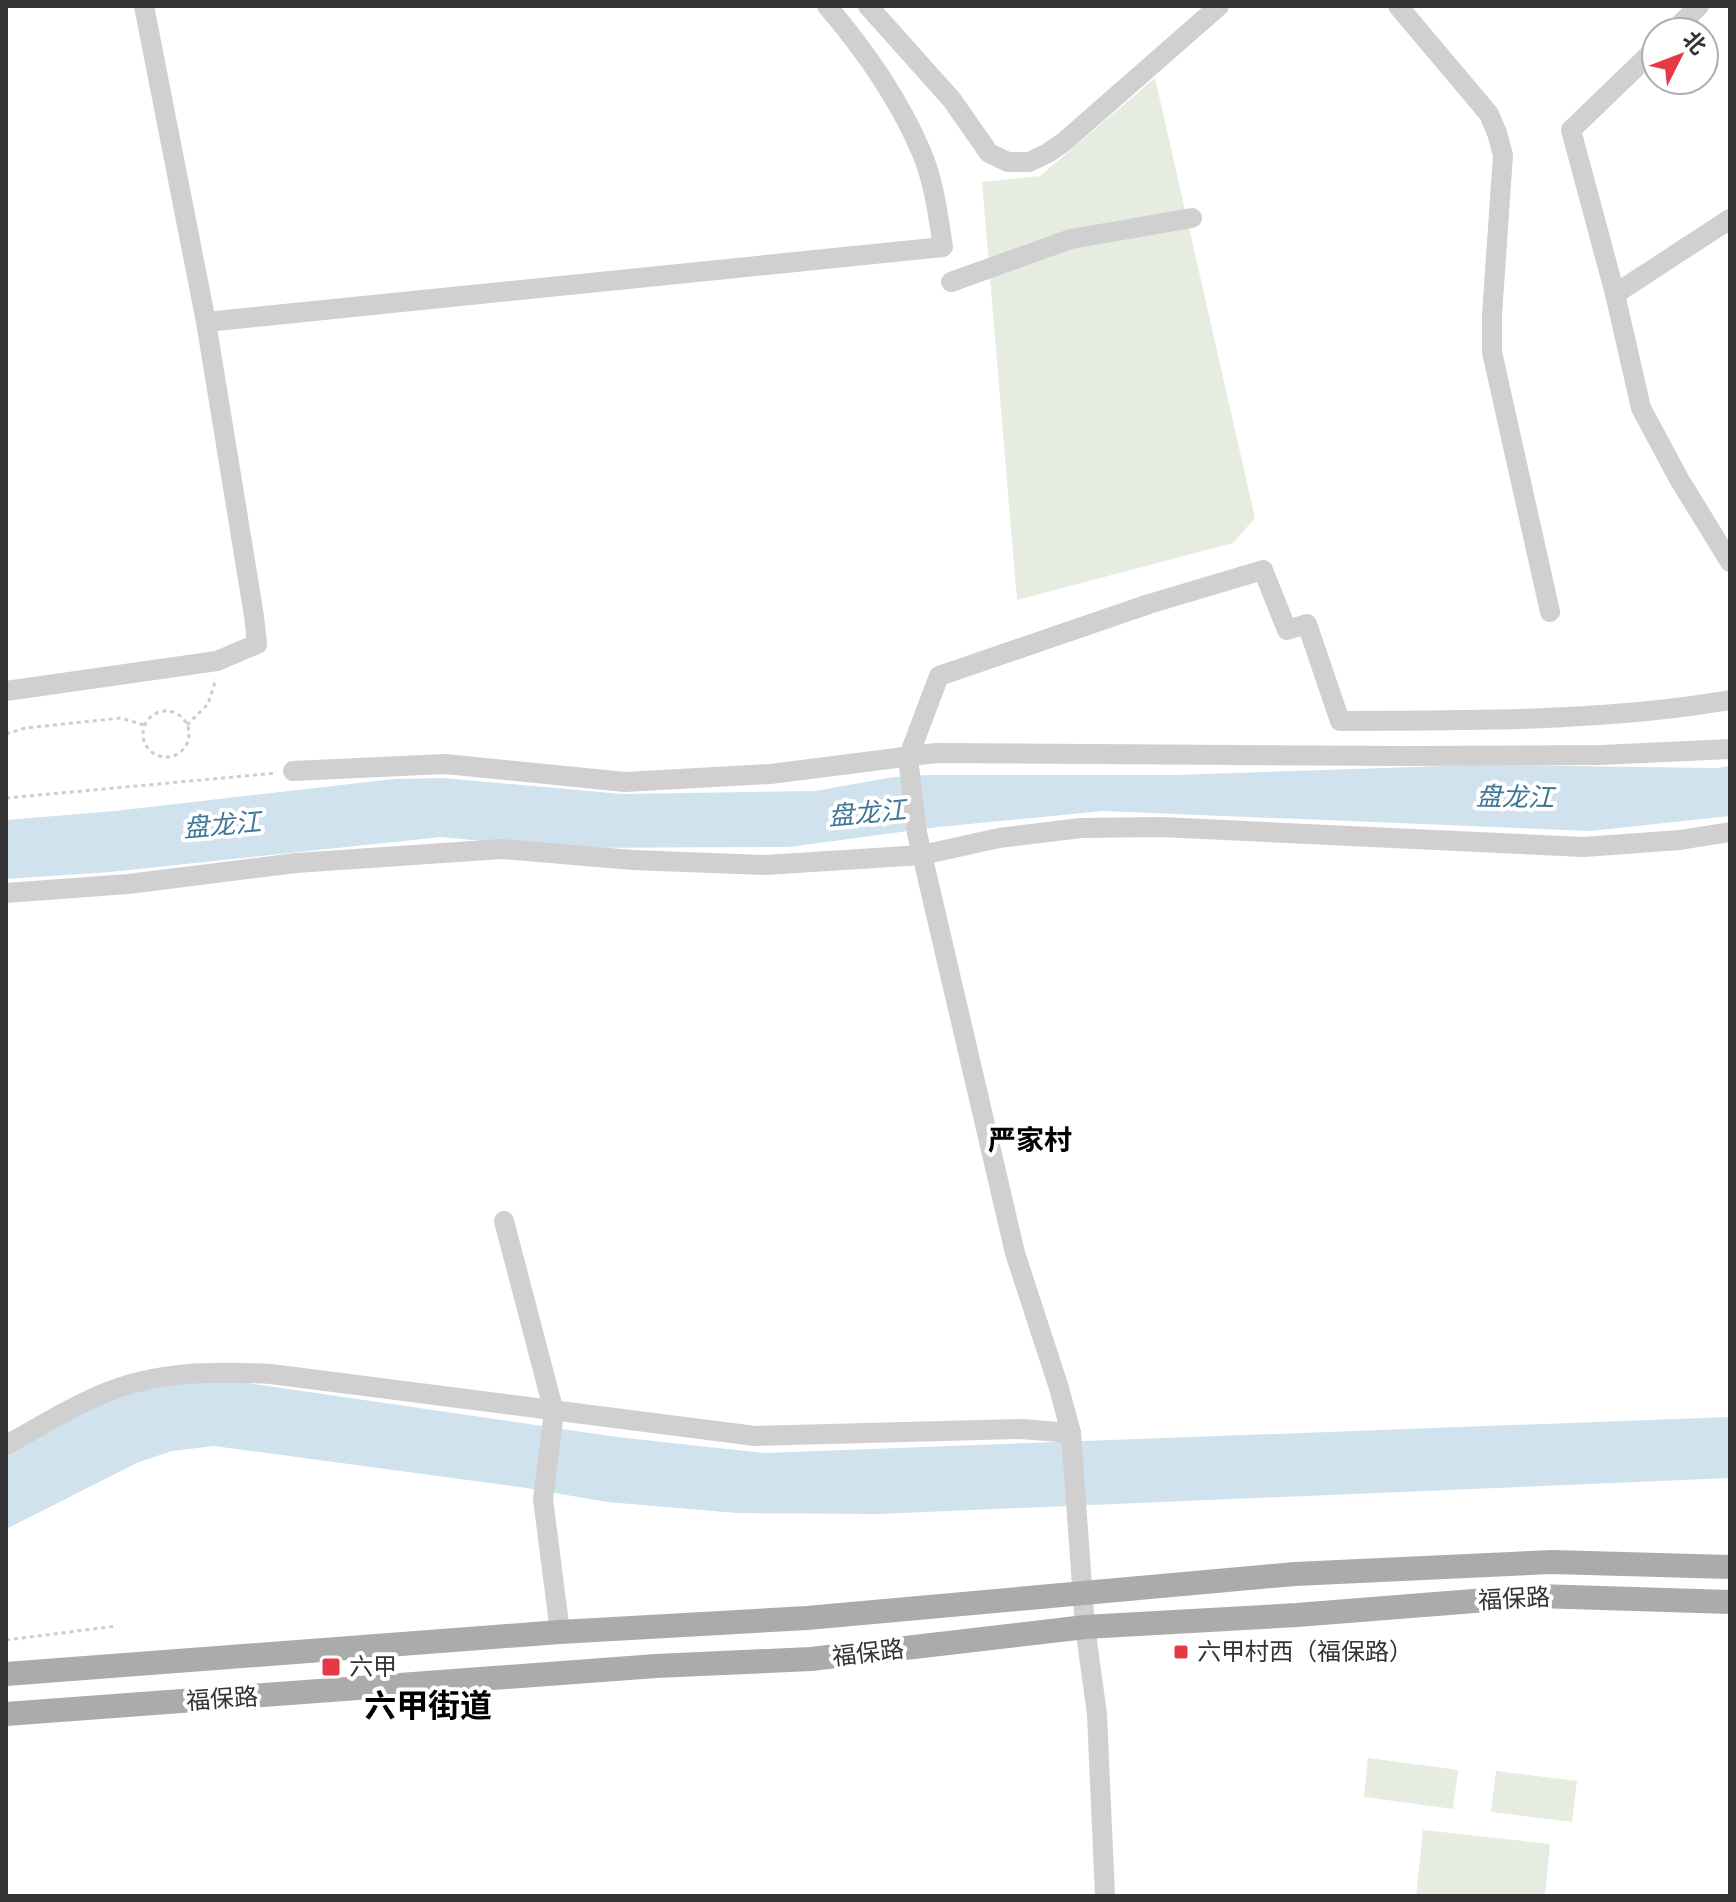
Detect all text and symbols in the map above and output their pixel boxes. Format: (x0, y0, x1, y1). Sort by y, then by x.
north arrow (1640, 16, 1720, 96)
text: 北 (1678, 26, 1711, 59)
water label: 盘龙江 (1476, 781, 1557, 813)
water label: 盘龙江 (827, 794, 910, 831)
water label: 盘龙江 (182, 806, 265, 843)
district label: 严家村 (988, 1124, 1072, 1157)
street label: 福保路 (1477, 1583, 1551, 1615)
street label: 福保路 (831, 1635, 905, 1671)
place label: 六甲村西（福保路） (1197, 1638, 1413, 1666)
marker: 六甲村西（福保路） (1172, 1643, 1190, 1661)
place label: 六甲 (349, 1653, 397, 1681)
marker: 六甲 (320, 1656, 342, 1678)
street label: 福保路 (185, 1683, 259, 1715)
district label: 六甲街道 (364, 1687, 492, 1725)

